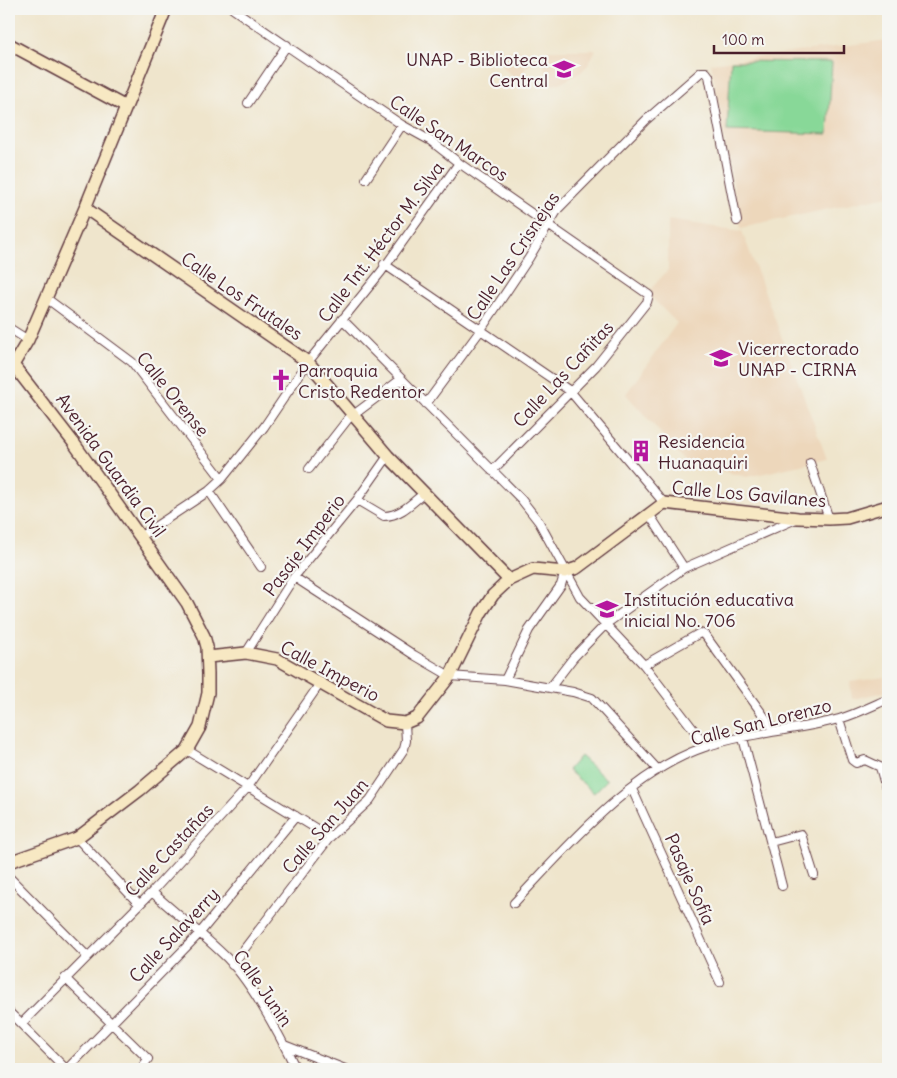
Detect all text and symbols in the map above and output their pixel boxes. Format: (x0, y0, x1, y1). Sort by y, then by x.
scale bar (714, 22, 844, 54)
text: 100 m (722, 30, 764, 49)
place label: UNAP - Biblioteca Central (406, 48, 548, 92)
school or university icon: UNAP - Biblioteca Central (551, 56, 577, 82)
street label: Calle San Marcos (385, 90, 513, 186)
street label: Calle Tnt. Héctor M. Silva (313, 157, 449, 327)
street label: Calle Las Crisnejas (461, 187, 565, 325)
street label: Calle Los Frutales (177, 247, 307, 345)
street label: Calle Las Cañitas (508, 316, 618, 432)
place label: Vicerrectorado UNAP - CIRNA (738, 337, 859, 381)
school or university icon: Vicerrectorado UNAP - CIRNA (708, 345, 734, 371)
street label: Calle Orense (132, 347, 214, 441)
place label: Parroquia Cristo Redentor (298, 359, 425, 403)
church icon: Parroquia Cristo Redentor (268, 367, 294, 393)
street label: Avenida Guardia Civil (51, 389, 171, 541)
place label: Residencia Huanaquiri (658, 430, 748, 474)
building icon: Residencia Huanaquiri (628, 438, 654, 464)
street label: Calle Los Gavilanes (671, 476, 827, 512)
street label: Pasaje Imperio (258, 489, 350, 601)
place label: Institución educativa inicial No. 706 (624, 588, 794, 632)
school or university icon: Institución educativa inicial No. 706 (594, 596, 620, 622)
street label: Calle Imperio (276, 635, 384, 707)
street label: Calle San Lorenzo (688, 693, 834, 751)
street label: Calle San Juan (277, 773, 373, 879)
street label: Calle Castañas (120, 798, 218, 902)
street label: Pasaje Sofía (660, 830, 720, 928)
street label: Calle Salaverry (124, 883, 224, 987)
street label: Calle Junin (228, 945, 298, 1031)

